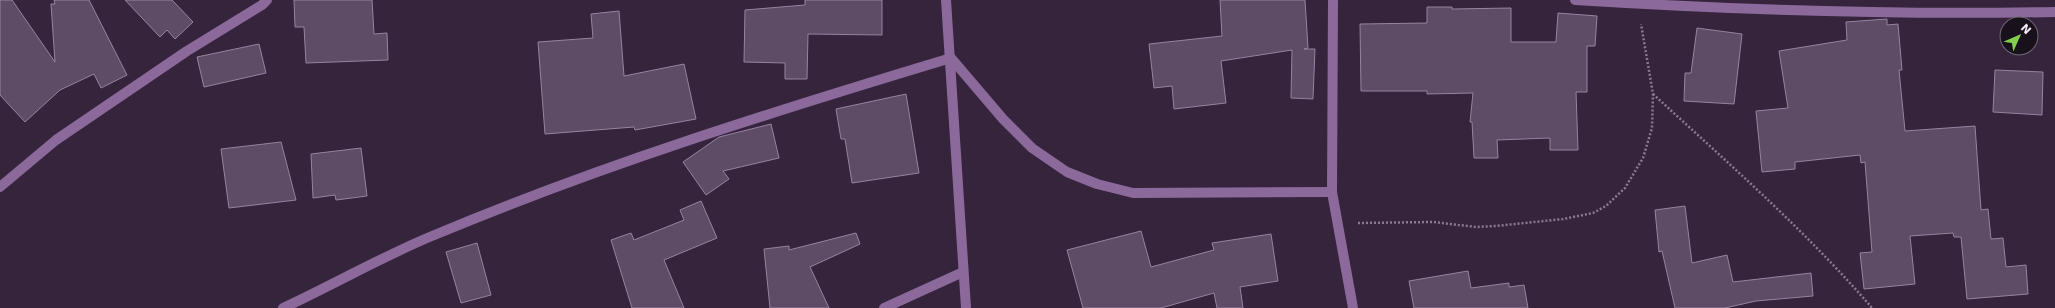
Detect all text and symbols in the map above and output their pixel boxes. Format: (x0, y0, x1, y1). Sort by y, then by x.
north arrow (1999, 16, 2039, 56)
text: N (2018, 21, 2034, 37)

